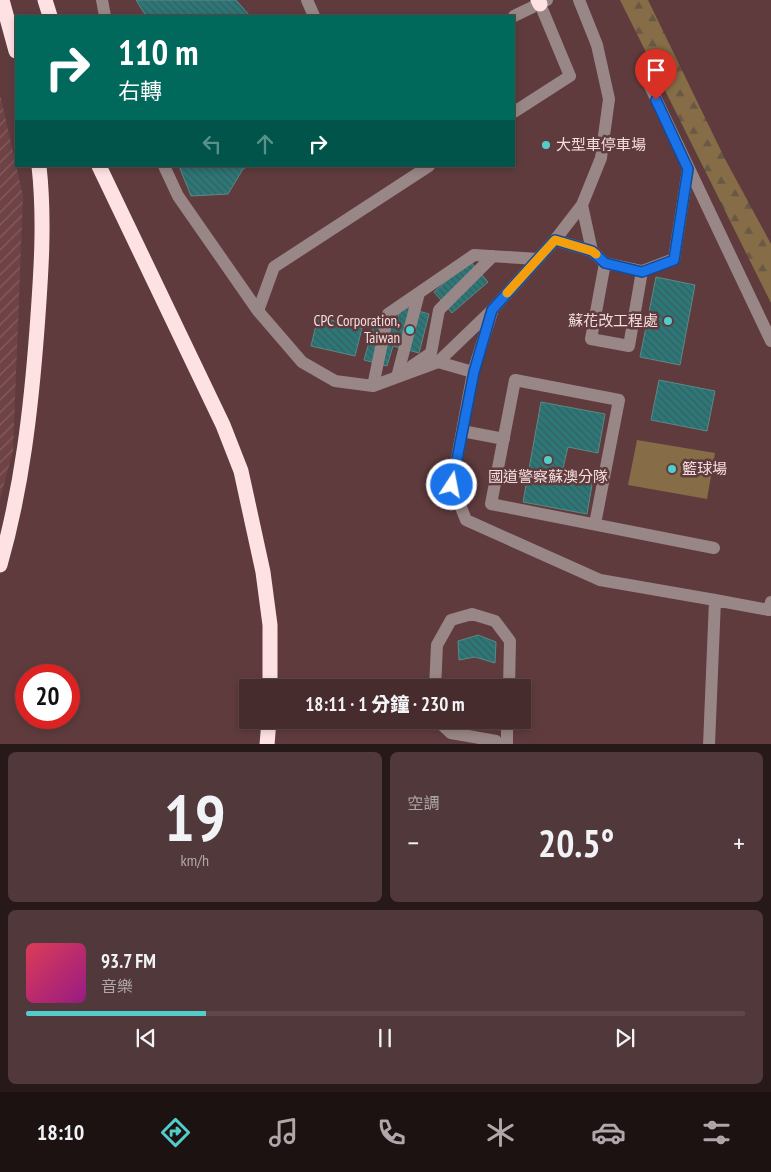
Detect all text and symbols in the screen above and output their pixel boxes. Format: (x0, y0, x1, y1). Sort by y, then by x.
text: 110 m (118, 29, 199, 75)
icon: right (35, 35, 100, 100)
pin (635, 49, 677, 100)
icon: arrive (642, 56, 670, 84)
text: 右轉 (118, 77, 162, 105)
icon: left (198, 130, 226, 158)
icon: ahead (251, 130, 279, 158)
icon: right (304, 130, 332, 158)
place label: 大型車停車場 (556, 135, 646, 154)
marker: 大型車停車場 (540, 139, 552, 151)
place label: CPC Corporation, Taiwan (314, 311, 400, 347)
place label: 蘇花改工程處 (568, 311, 658, 330)
marker: 蘇花改工程處 (662, 315, 674, 327)
marker: CPC Corporation, Taiwan (404, 324, 416, 336)
marker: 國道警察蘇澳分隊 (542, 454, 554, 466)
position arrow (425, 458, 477, 510)
place label: 籃球場 (682, 459, 727, 478)
marker: 籃球場 (666, 463, 678, 475)
place label: 國道警察蘇澳分隊 (488, 467, 608, 486)
speed limit sign: 20 (15, 664, 80, 729)
text: 18:11 · 1 分鐘 · 230 m (305, 692, 465, 716)
text: 19 (164, 775, 226, 859)
text: 空調 (408, 793, 440, 813)
text: 20.5° (538, 818, 614, 867)
text: − (408, 824, 419, 861)
text: + (733, 824, 745, 861)
text: km/h (181, 850, 209, 870)
text: 93.7 FM (101, 949, 156, 973)
text: 音樂 (101, 976, 133, 996)
icon: previous (132, 1024, 160, 1052)
icon: pause (371, 1024, 399, 1052)
icon: next (611, 1024, 639, 1052)
icon: directions (158, 1115, 193, 1150)
icon: music (266, 1115, 301, 1150)
icon: phone (374, 1115, 409, 1150)
icon: climate (483, 1115, 518, 1150)
icon: car (591, 1115, 626, 1150)
icon: filters (699, 1115, 734, 1150)
text: 18:10 (37, 1118, 84, 1146)

